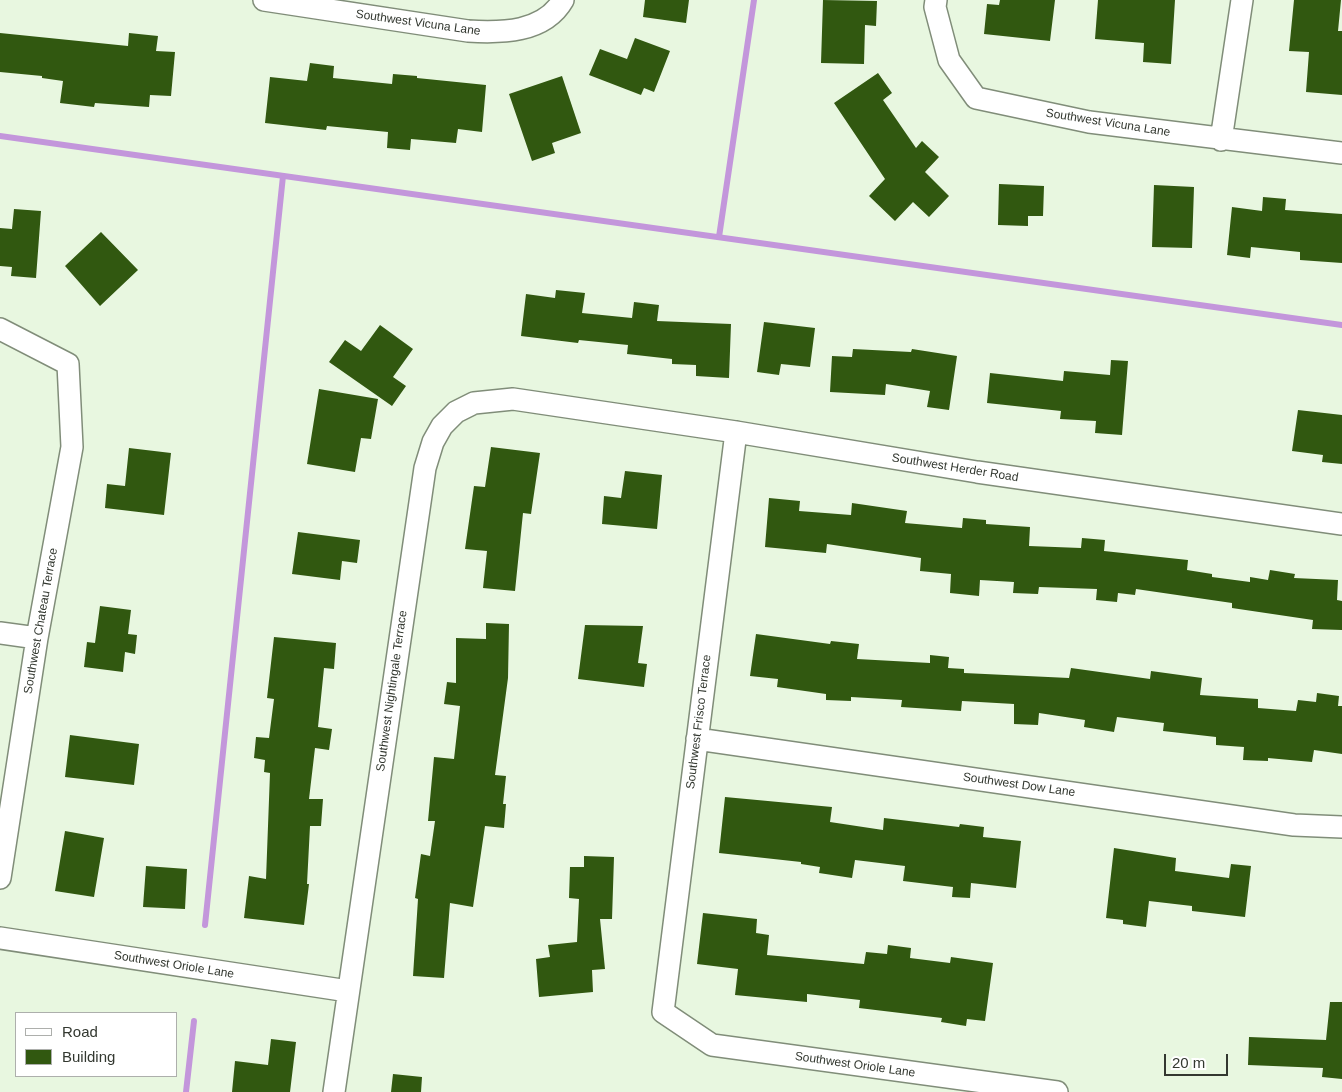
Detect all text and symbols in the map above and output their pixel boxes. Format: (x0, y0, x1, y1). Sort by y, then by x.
street label: Southwest Vicuna Lane (355, 7, 481, 39)
street label: Southwest Vicuna Lane (1045, 106, 1171, 140)
street label: Southwest Herder Road (891, 451, 1019, 485)
street label: Southwest Chateau Terrace (21, 547, 61, 695)
street label: Southwest Nightingale Terrace (374, 609, 410, 773)
street label: Southwest Frisco Terrace (684, 654, 714, 790)
street label: Southwest Dow Lane (962, 770, 1076, 800)
street label: Southwest Oriole Lane (113, 948, 235, 982)
legend (15, 1012, 178, 1077)
text: Road (62, 1023, 98, 1040)
scale bar (1167, 1044, 1231, 1076)
text: Building (62, 1048, 115, 1065)
street label: Southwest Oriole Lane (794, 1049, 916, 1081)
text: 20 m (1172, 1054, 1205, 1071)

